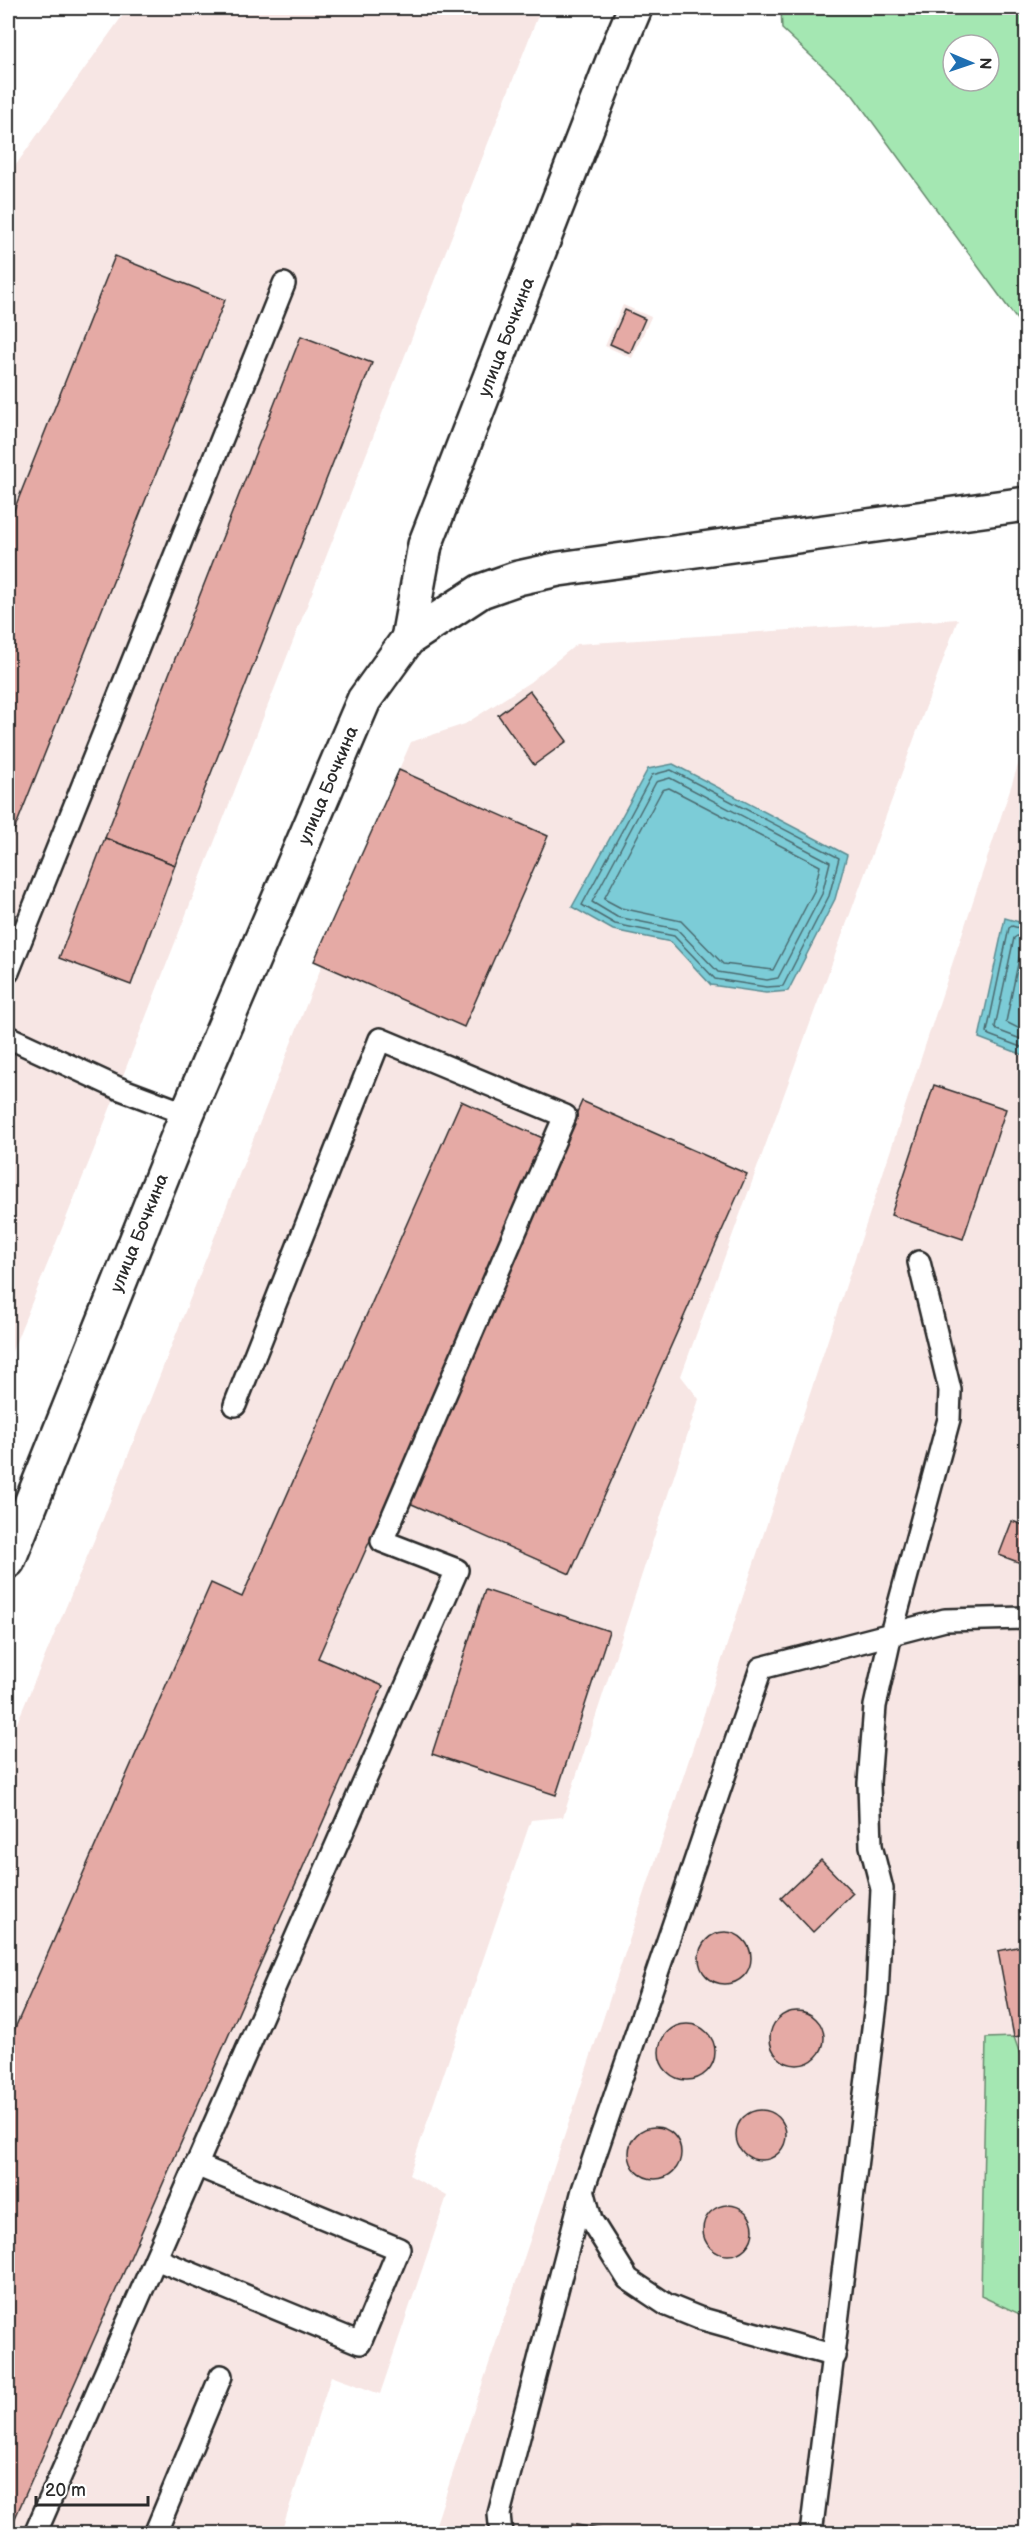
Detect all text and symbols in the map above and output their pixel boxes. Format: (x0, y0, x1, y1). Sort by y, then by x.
north arrow (941, 33, 1001, 93)
text: N (975, 57, 994, 70)
street label: улица Бочкина (474, 274, 539, 400)
street label: улица Бочкина (294, 723, 363, 847)
street label: улица Бочкина (106, 1170, 173, 1296)
scale bar (36, 2469, 148, 2507)
text: 20 m (45, 2480, 86, 2501)

